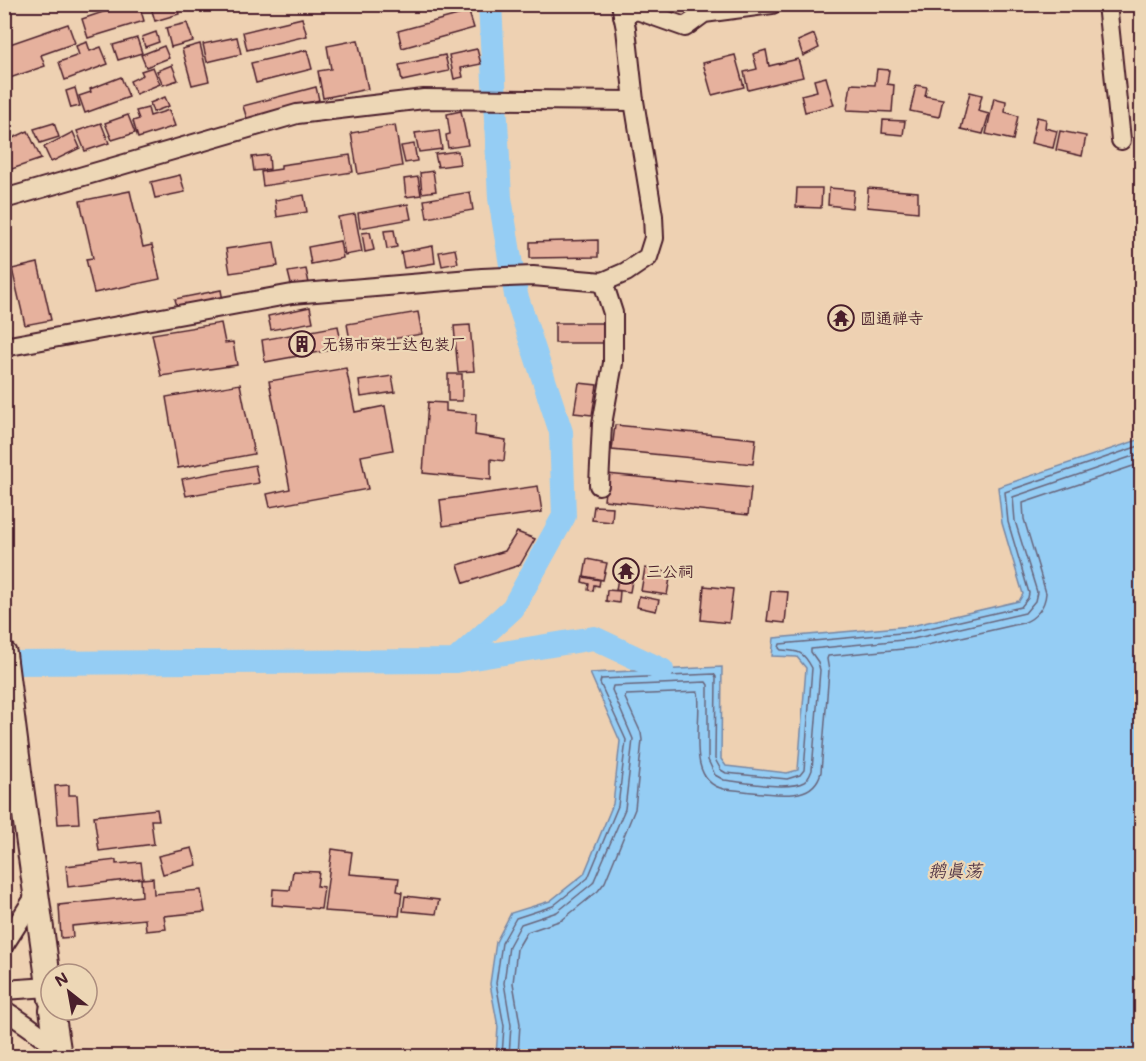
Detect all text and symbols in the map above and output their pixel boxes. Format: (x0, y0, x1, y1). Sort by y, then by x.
temple icon: 圆通禅寺 (826, 303, 856, 333)
place label: 圆通禅寺 (860, 307, 924, 328)
building icon: 无锡市荣士达包装厂 (287, 329, 317, 359)
place label: 无锡市荣士达包装厂 (322, 333, 466, 354)
temple icon: 三公祠 (611, 556, 641, 586)
place label: 三公祠 (646, 560, 694, 581)
water label: 鹅真荡 (928, 858, 984, 882)
north arrow (39, 962, 99, 1022)
text: N (50, 967, 72, 991)

